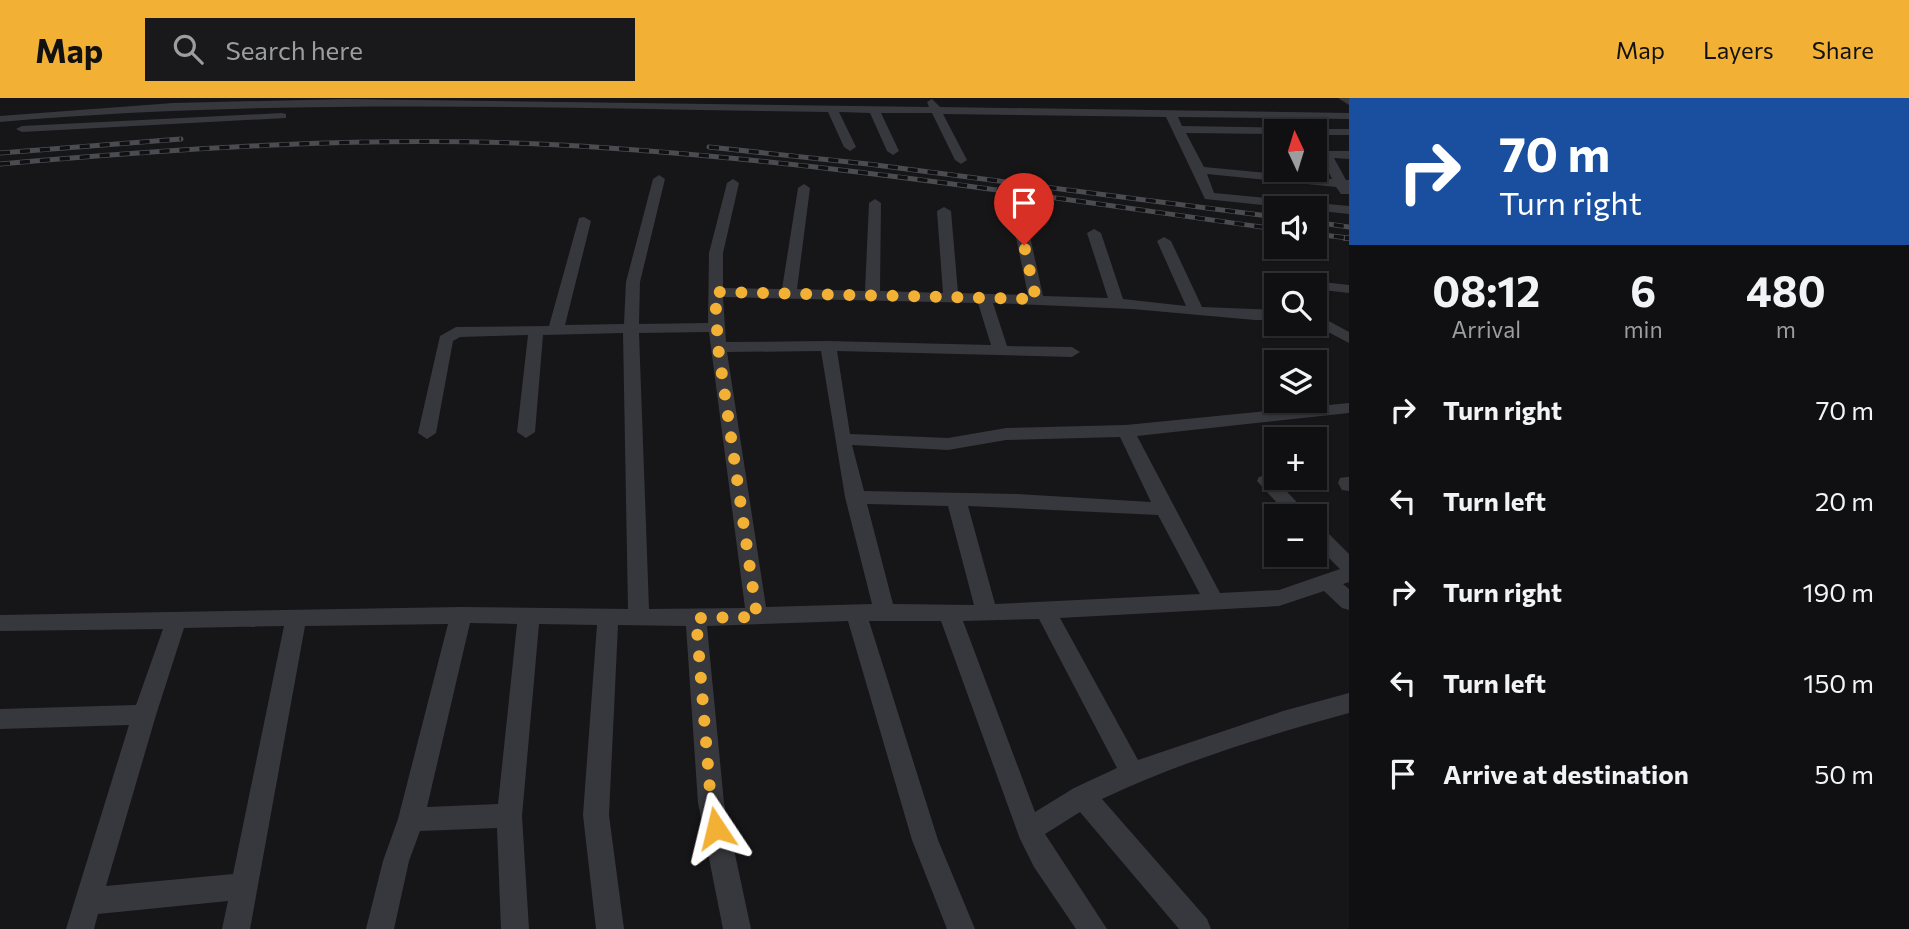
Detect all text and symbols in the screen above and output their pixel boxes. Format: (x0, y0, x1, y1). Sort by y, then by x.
search box (145, 18, 635, 81)
text: Map (35, 29, 103, 70)
icon: search (169, 30, 207, 68)
text: Search here (225, 34, 363, 65)
text: Map (1616, 35, 1665, 64)
text: Layers (1703, 35, 1774, 64)
text: Share (1812, 35, 1874, 64)
north arrow (1264, 119, 1326, 182)
map controls (1264, 119, 1327, 567)
text: 70 m (1499, 122, 1610, 182)
icon: right (1384, 126, 1475, 217)
pin (994, 173, 1054, 245)
text: Turn right (1499, 182, 1642, 222)
icon: arrive (1005, 184, 1043, 222)
button: sound (1264, 196, 1327, 259)
text: 08:12 (1432, 264, 1540, 316)
text: 6 (1630, 264, 1656, 316)
text: 480 (1746, 264, 1826, 316)
button: search (1264, 273, 1327, 336)
text: Arrival (1451, 315, 1521, 343)
text: min (1624, 315, 1663, 343)
text: m (1776, 315, 1796, 343)
button: layers (1264, 350, 1327, 413)
icon: right (1384, 391, 1422, 429)
text: Turn right (1443, 394, 1562, 425)
text: 70 m (1816, 394, 1874, 425)
button: + (1264, 427, 1327, 490)
icon: left (1384, 482, 1422, 520)
text: Turn left (1443, 485, 1546, 516)
text: 20 m (1815, 485, 1874, 516)
button: − (1264, 504, 1327, 567)
icon: right (1384, 573, 1422, 611)
text: Turn right (1443, 576, 1562, 607)
text: 190 m (1802, 576, 1874, 607)
icon: left (1384, 664, 1422, 702)
text: Turn left (1443, 667, 1546, 698)
text: 150 m (1803, 667, 1874, 698)
icon: arrive (1384, 755, 1422, 793)
text: Arrive at destination (1443, 758, 1689, 789)
text: 50 m (1814, 758, 1874, 789)
position arrow (679, 791, 753, 865)

